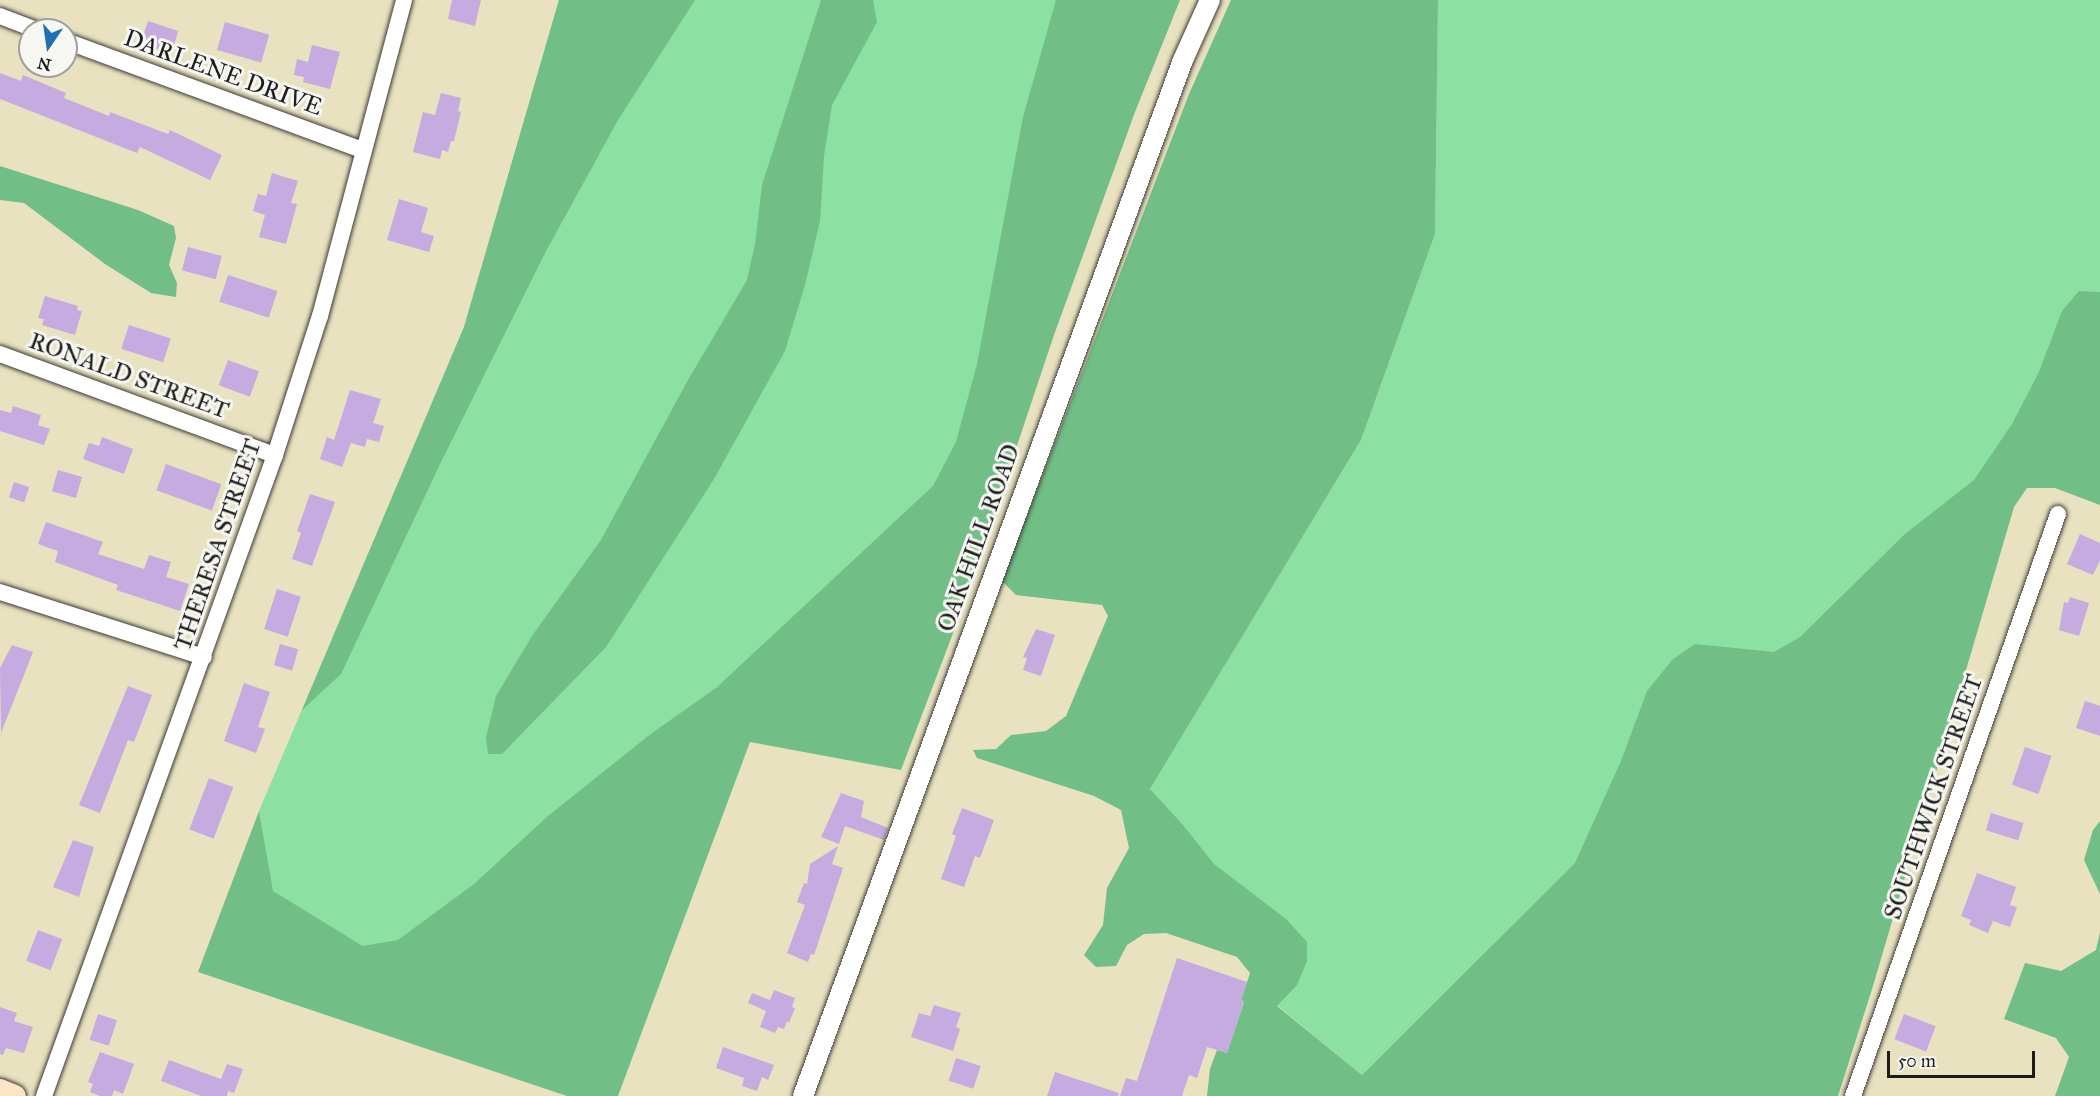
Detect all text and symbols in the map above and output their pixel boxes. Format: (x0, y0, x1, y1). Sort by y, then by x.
north arrow (18, 18, 78, 78)
street label: DARLENE DRIVE (120, 24, 326, 122)
text: N (36, 53, 53, 75)
street label: RONALD STREET (25, 326, 233, 426)
street label: THERESA STREET (168, 436, 268, 654)
street label: OAK HILL ROAD (932, 440, 1026, 636)
street label: SOUTHWICK STREET (1878, 671, 1990, 923)
scale bar (1890, 1039, 2038, 1077)
text: 50 m (1898, 1050, 1936, 1072)

